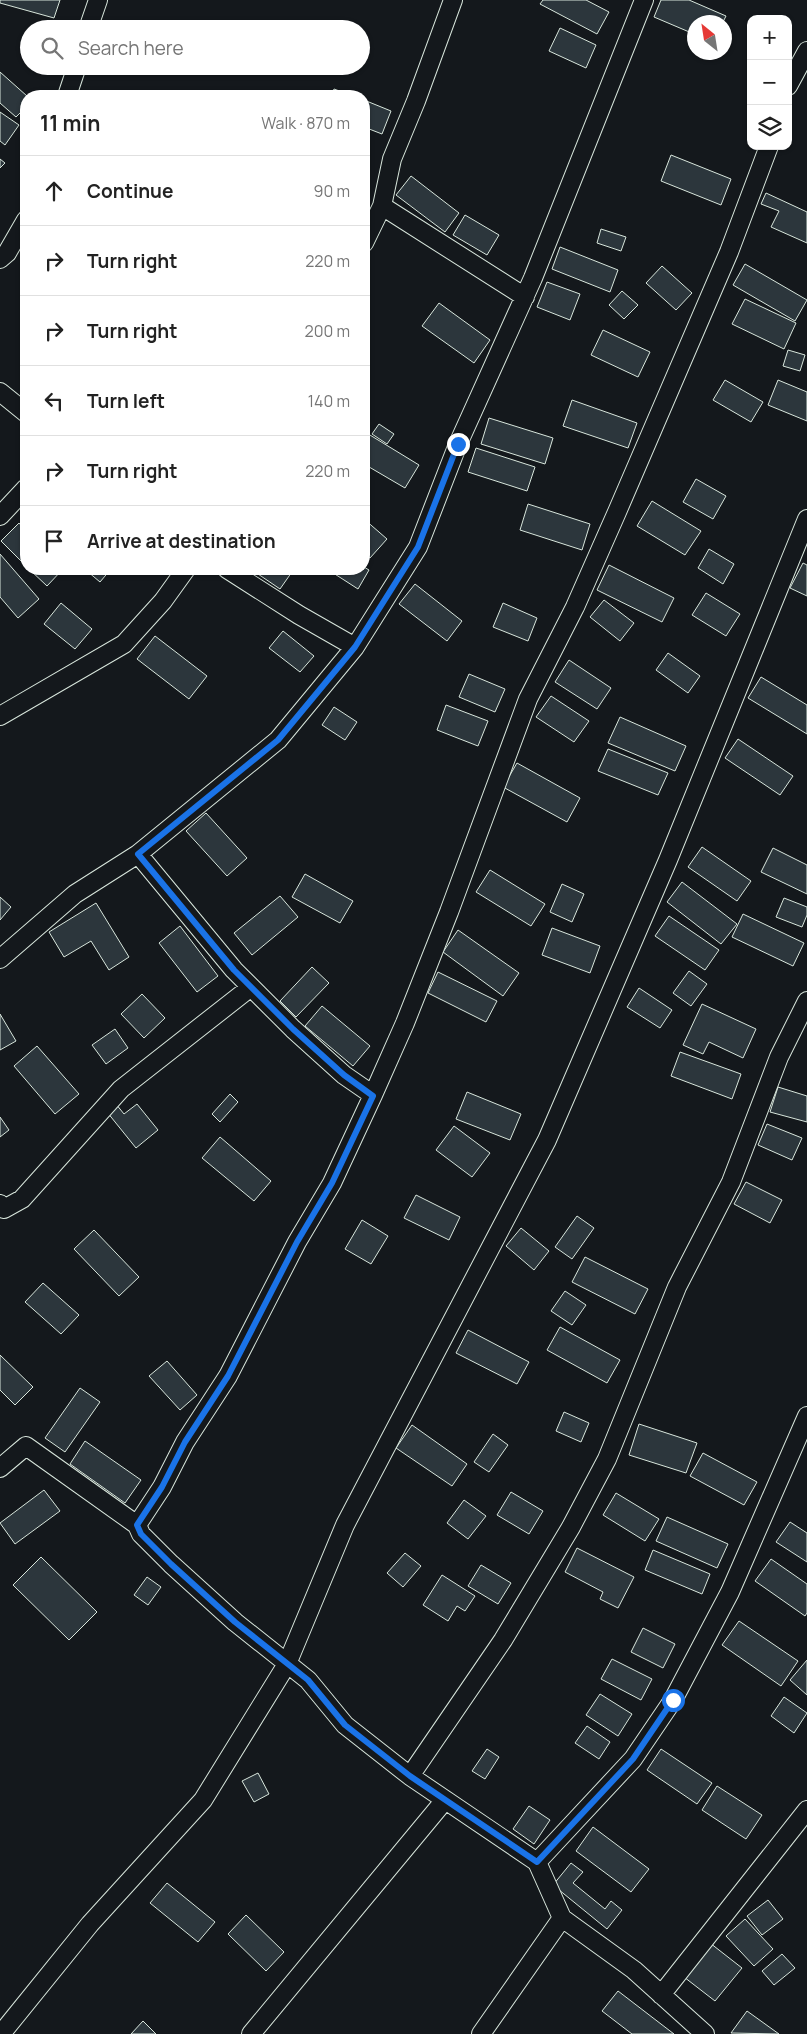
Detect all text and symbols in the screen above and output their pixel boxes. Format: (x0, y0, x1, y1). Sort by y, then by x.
north arrow (687, 15, 732, 60)
map controls (747, 15, 792, 150)
button: + (747, 15, 792, 60)
search box (20, 20, 370, 75)
icon: search (38, 34, 66, 62)
text: Search here (78, 35, 184, 61)
button: − (747, 60, 792, 105)
button: layers (747, 105, 792, 150)
text: 11 min (40, 109, 101, 137)
text: Walk · 870 m (261, 112, 350, 134)
icon: ahead (40, 177, 68, 205)
text: Continue (87, 178, 173, 204)
text: 90 m (314, 180, 350, 202)
icon: right (40, 247, 68, 275)
text: Turn right (87, 248, 177, 274)
text: 220 m (305, 250, 350, 272)
icon: right (40, 317, 68, 345)
text: Turn right (87, 318, 177, 344)
text: 200 m (305, 320, 350, 342)
icon: left (40, 387, 68, 415)
text: Turn left (87, 388, 165, 414)
text: 140 m (308, 390, 350, 412)
route end (447, 433, 470, 456)
icon: right (40, 457, 68, 485)
text: Turn right (87, 458, 177, 484)
text: 220 m (305, 460, 350, 482)
icon: arrive (40, 527, 68, 555)
text: Arrive at destination (87, 528, 276, 554)
route start (662, 1689, 685, 1712)

